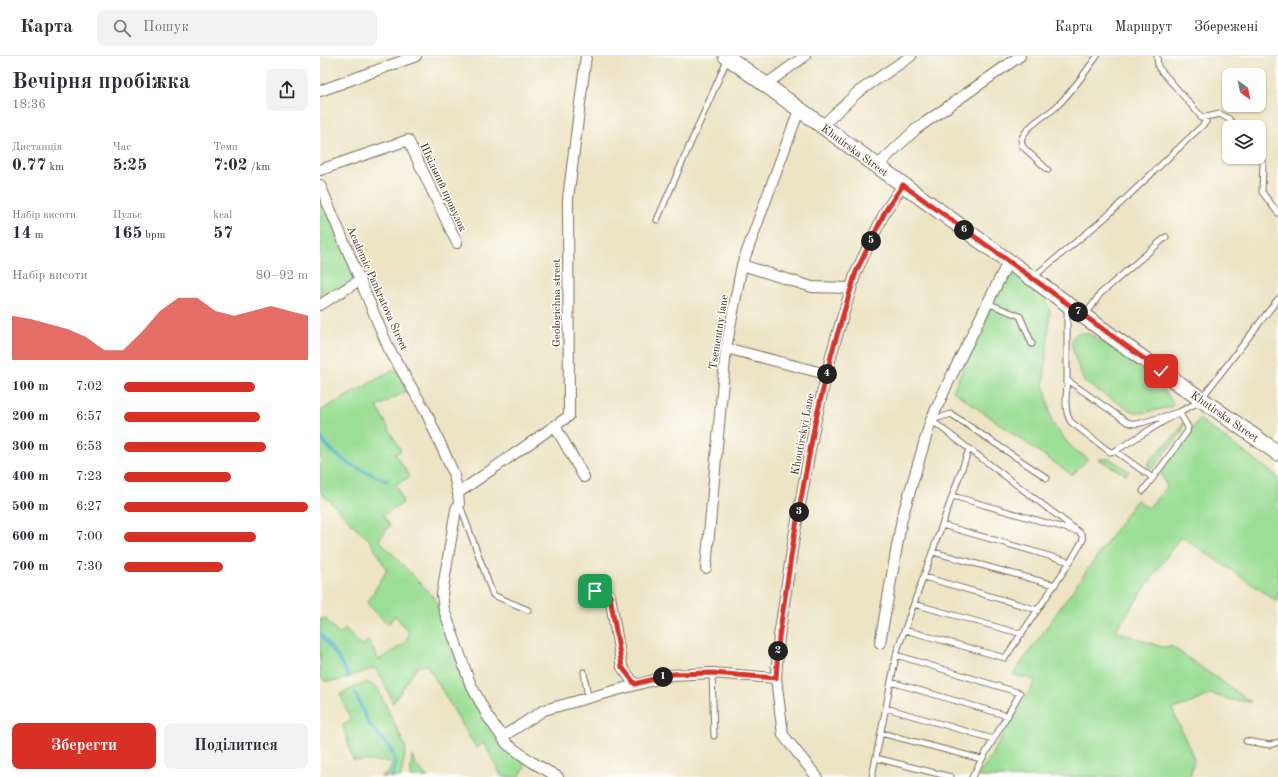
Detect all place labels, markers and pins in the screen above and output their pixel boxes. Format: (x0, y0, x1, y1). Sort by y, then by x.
pin: 6 (954, 220, 974, 240)
pin: 5 (861, 231, 881, 251)
pin: 7 (1068, 302, 1088, 322)
pin (1144, 354, 1178, 388)
pin: 4 (817, 364, 837, 384)
pin: 3 (789, 502, 809, 522)
pin (578, 574, 612, 608)
pin: 2 (768, 641, 788, 661)
pin: 1 (653, 667, 673, 687)

